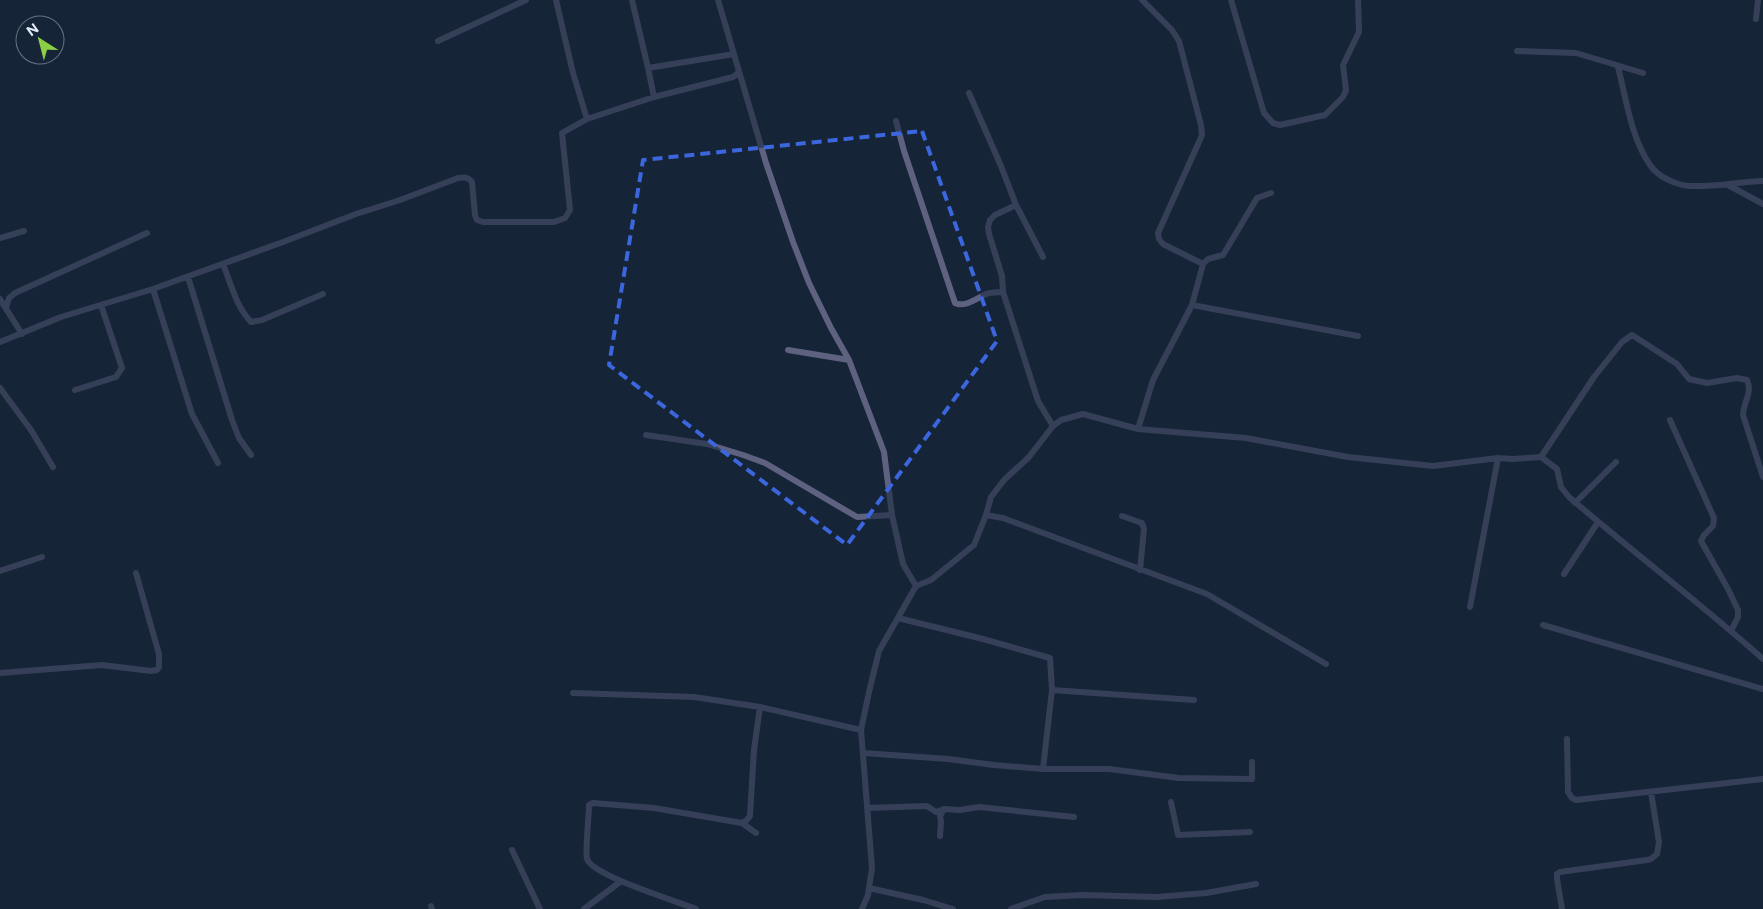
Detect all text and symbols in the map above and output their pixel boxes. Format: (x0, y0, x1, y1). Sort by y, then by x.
north arrow (15, 15, 65, 65)
text: N (23, 20, 42, 40)

